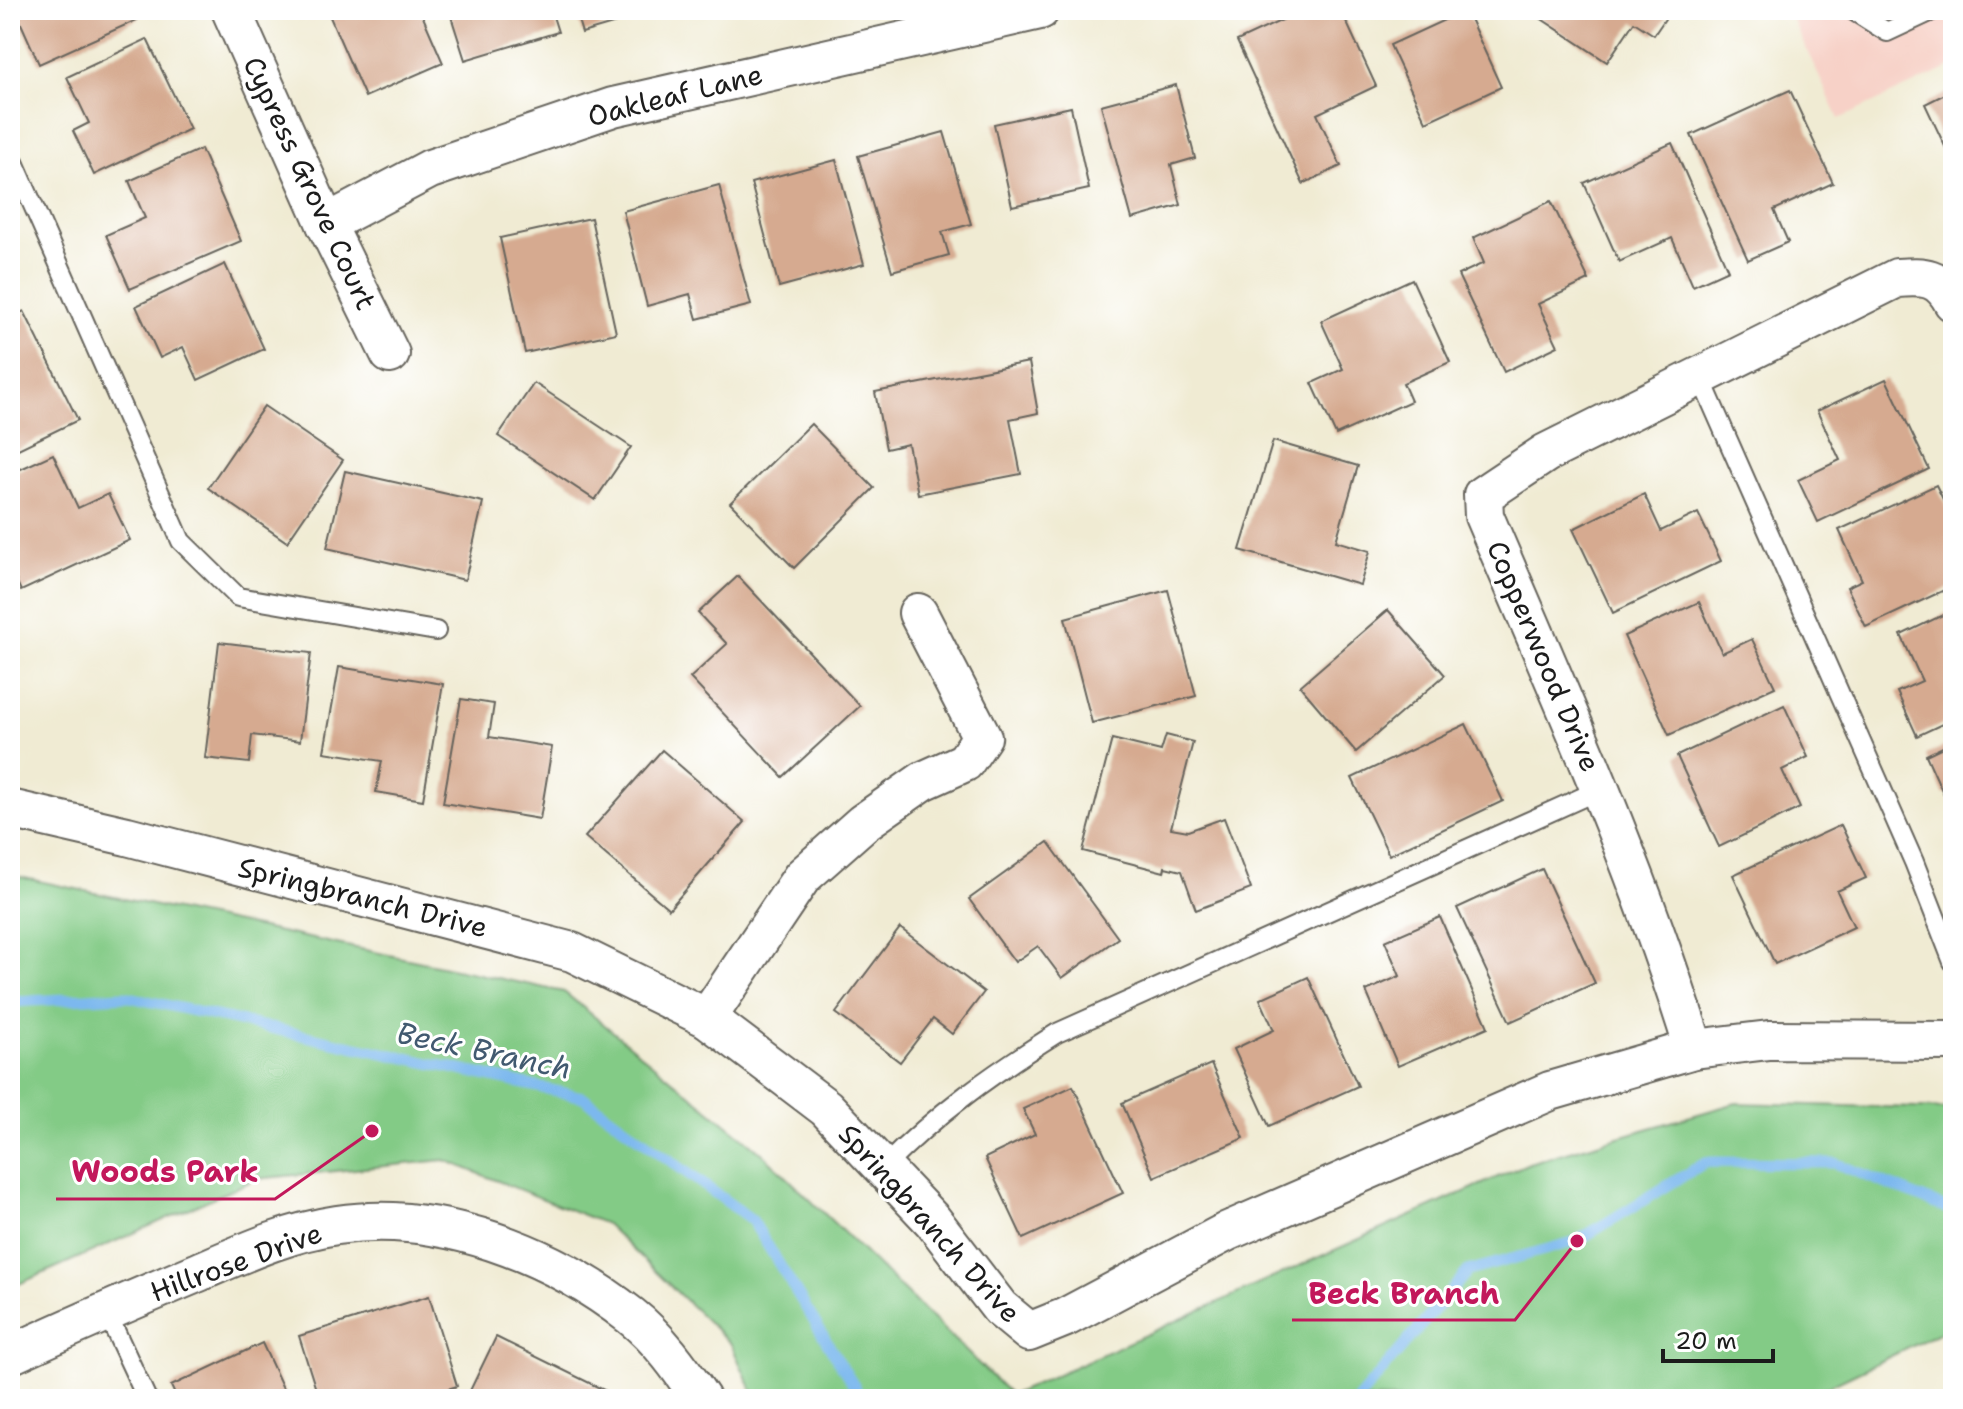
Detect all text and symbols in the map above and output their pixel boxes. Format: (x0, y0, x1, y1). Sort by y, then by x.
street label: Cypress Grove Court (235, 50, 385, 316)
street label: Oakleaf Lane (583, 55, 767, 135)
street label: Copperwood Drive (1478, 535, 1610, 777)
street label: Springbranch Drive (234, 848, 492, 946)
water label: Beck Branch (393, 1012, 575, 1089)
street label: Springbranch Drive (830, 1115, 1030, 1331)
callout: Woods Park (56, 1145, 275, 1199)
text: Woods Park (71, 1151, 259, 1192)
street label: Hillrose Drive (145, 1213, 327, 1311)
callout: Beck Branch (1292, 1266, 1515, 1320)
text: Beck Branch (1308, 1273, 1500, 1314)
scale bar (1663, 1313, 1773, 1363)
text: 20 m (1675, 1325, 1737, 1357)

